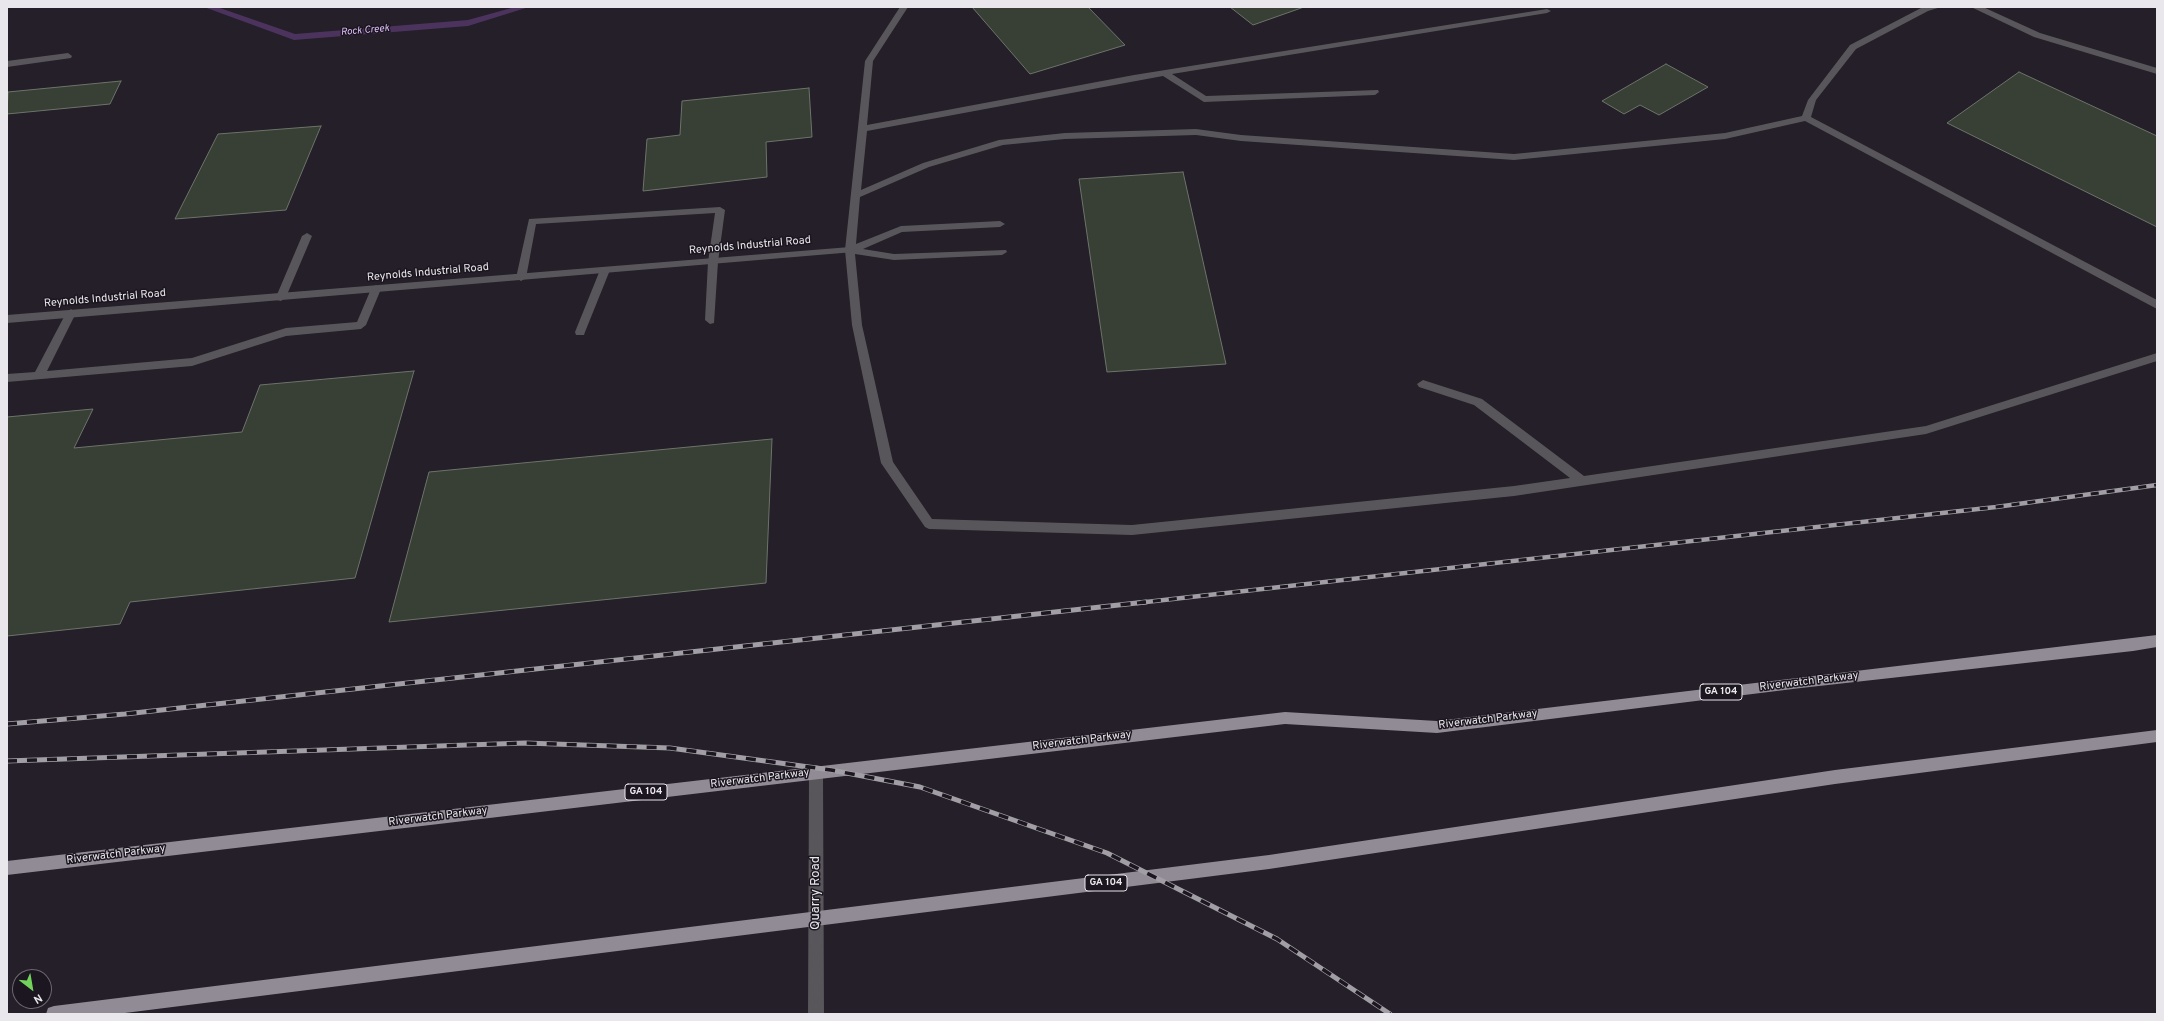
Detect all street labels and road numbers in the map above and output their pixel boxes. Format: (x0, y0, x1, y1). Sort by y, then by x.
street label: Reynolds Industrial Road (689, 234, 811, 258)
street label: Reynolds Industrial Road (367, 261, 489, 285)
street label: Reynolds Industrial Road (44, 287, 166, 311)
street label: Riverwatch Parkway (1759, 669, 1859, 695)
road number: GA 104 (1700, 684, 1742, 700)
street label: Riverwatch Parkway (1438, 707, 1538, 733)
street label: Riverwatch Parkway (1032, 728, 1132, 754)
street label: Riverwatch Parkway (710, 766, 810, 792)
road number: GA 104 (625, 784, 667, 800)
street label: Riverwatch Parkway (388, 804, 488, 830)
street label: Riverwatch Parkway (66, 842, 166, 868)
street label: Quarry Road (808, 856, 824, 930)
road number: GA 104 (1085, 875, 1127, 891)

